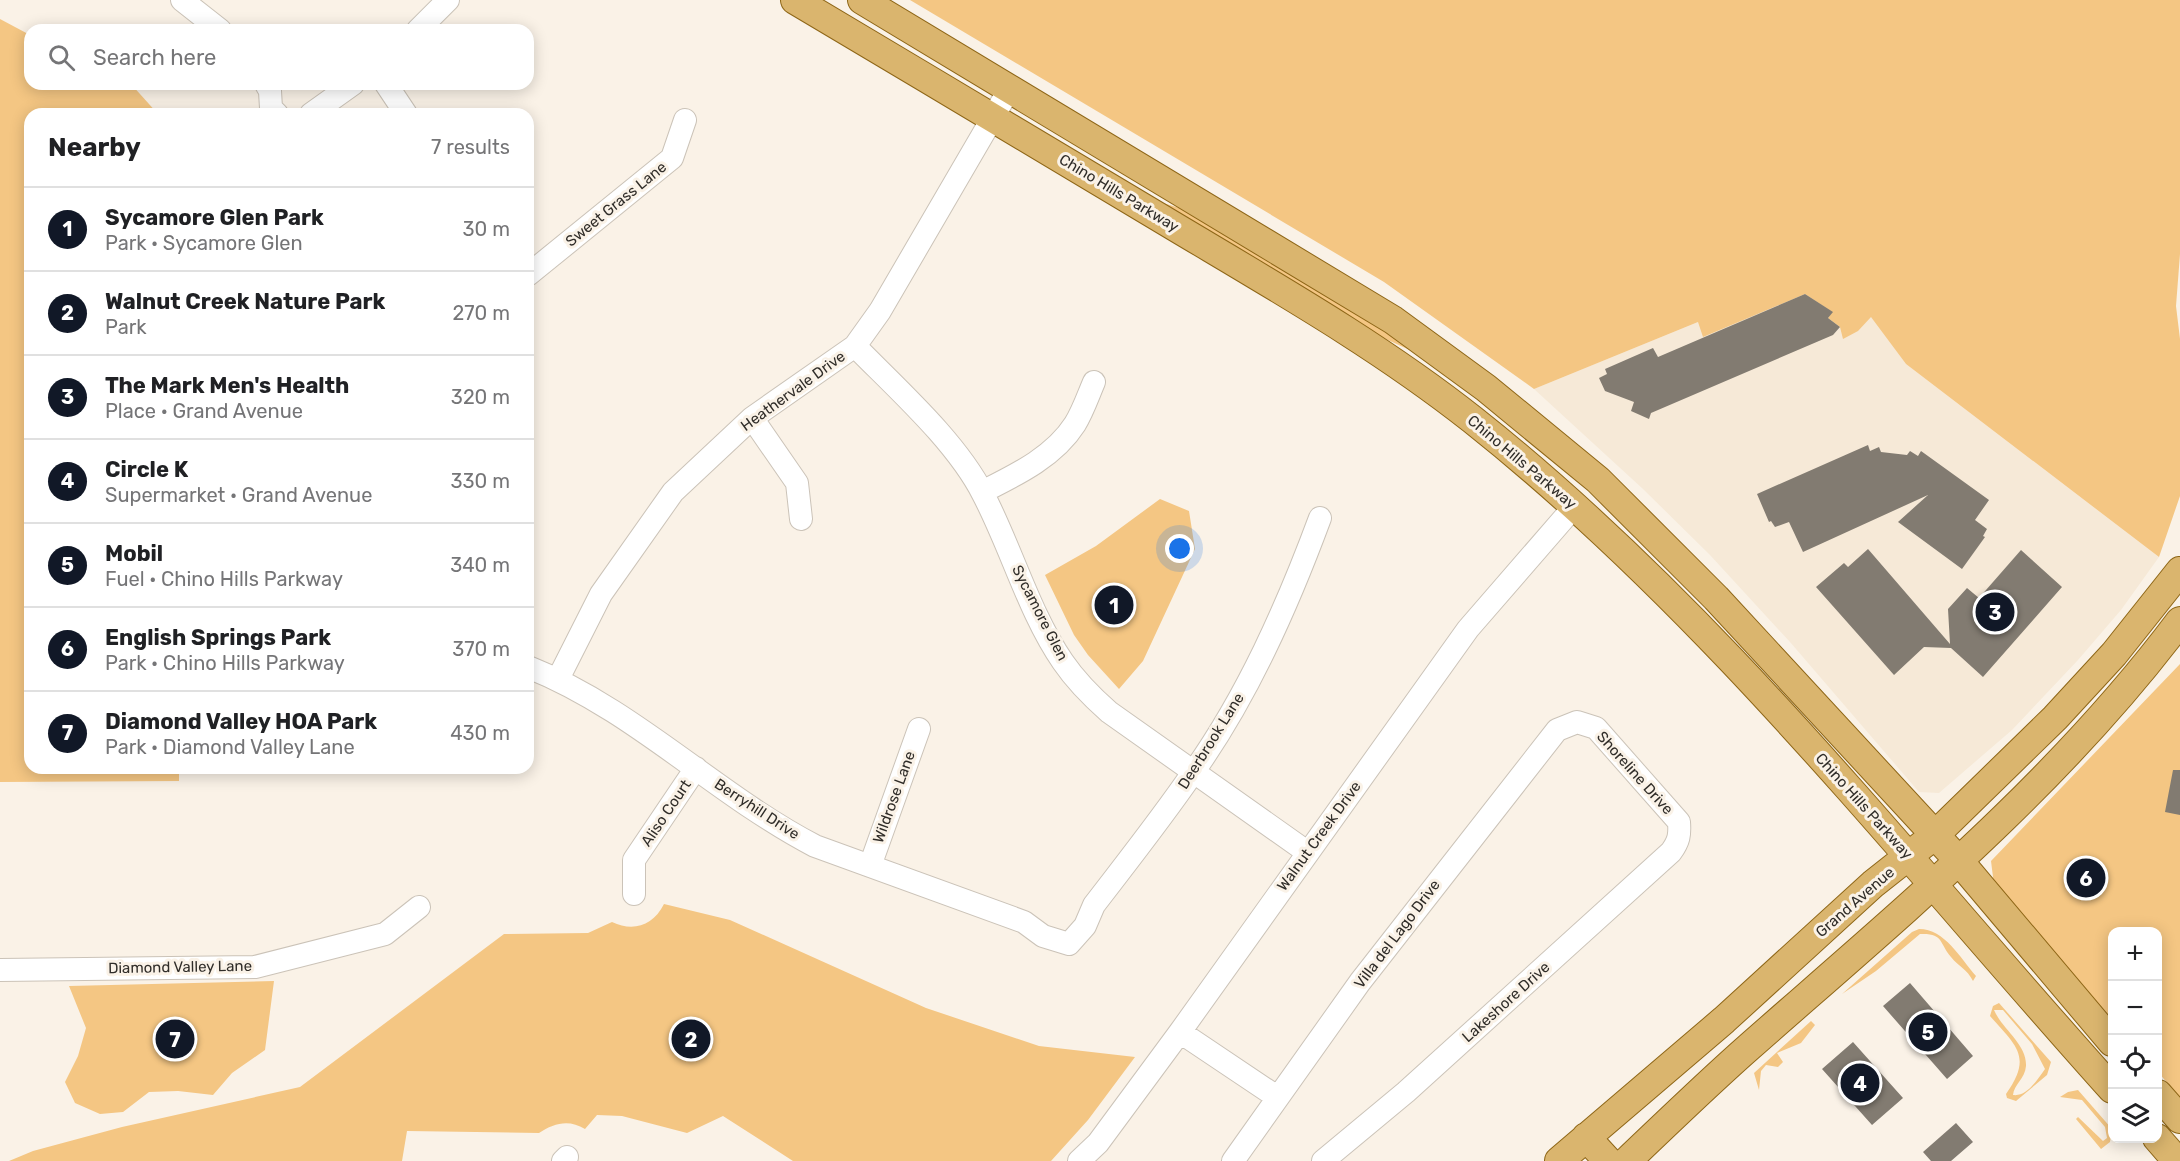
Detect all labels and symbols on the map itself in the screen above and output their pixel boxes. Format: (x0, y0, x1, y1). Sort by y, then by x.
street label: Chino Hills Parkway (1056, 150, 1182, 236)
street label: Sweet Grass Lane (562, 158, 670, 250)
street label: Heathervale Drive (737, 347, 849, 435)
street label: Chino Hills Parkway (1464, 411, 1580, 513)
your location (1165, 534, 1194, 563)
street label: Sycamore Glen (1008, 562, 1072, 664)
pin: 1 (1094, 582, 1134, 628)
pin: 3 (1976, 590, 2014, 634)
street label: Deerbrook Lane (1174, 690, 1248, 792)
street label: Shoreline Drive (1593, 728, 1677, 818)
street label: Wildrose Lane (869, 749, 919, 845)
street label: Chino Hills Parkway (1812, 749, 1916, 863)
street label: Berryhill Drive (711, 775, 803, 843)
street label: Aliso Court (637, 776, 695, 850)
street label: Walnut Creek Drive (1273, 778, 1365, 894)
pin: 6 (2066, 856, 2106, 900)
street label: Grand Avenue (1812, 863, 1898, 941)
street label: Villa del Lago Drive (1350, 876, 1444, 992)
street label: Diamond Valley Lane (108, 957, 252, 977)
street label: Lakeshore Drive (1459, 958, 1553, 1046)
pin: 5 (1908, 1010, 1948, 1054)
pin: 7 (156, 1016, 195, 1062)
pin: 2 (672, 1016, 710, 1062)
pin: 4 (1840, 1060, 1880, 1106)

